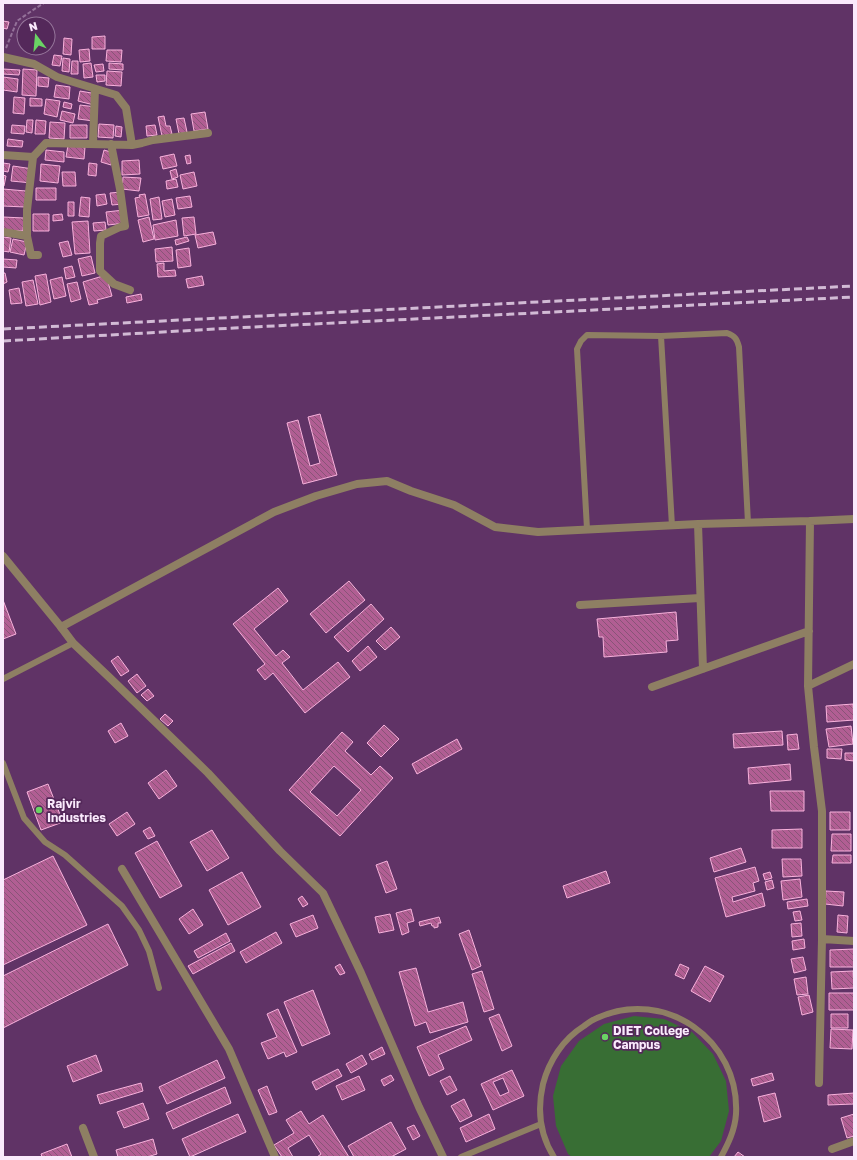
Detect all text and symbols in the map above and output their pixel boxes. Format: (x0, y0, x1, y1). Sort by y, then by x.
north arrow (16, 16, 56, 56)
text: N (27, 19, 39, 33)
place label: Rajvir Industries (47, 796, 106, 825)
marker: Rajvir Industries (34, 805, 44, 815)
place label: DIET College Campus (613, 1023, 689, 1052)
marker: DIET College Campus (600, 1032, 610, 1042)

